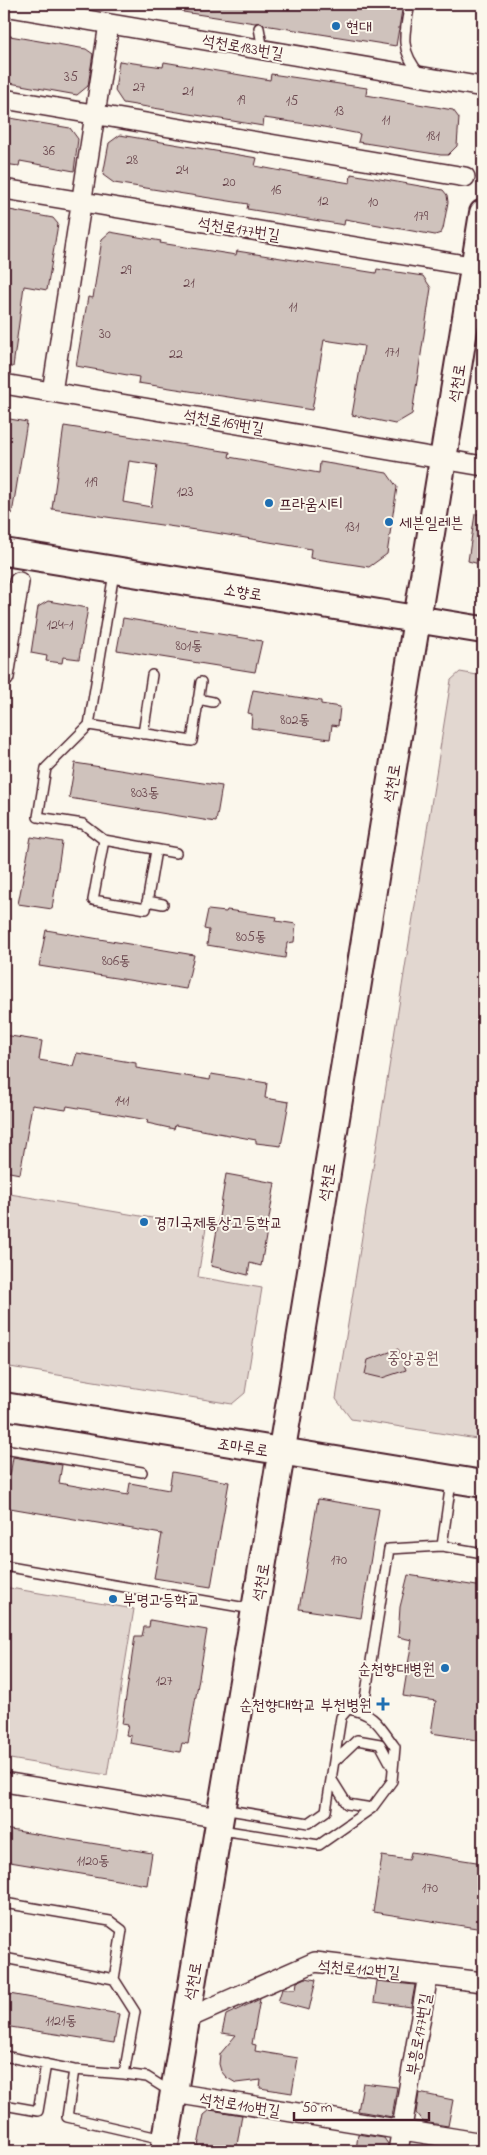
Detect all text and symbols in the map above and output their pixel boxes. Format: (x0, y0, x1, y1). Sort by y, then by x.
place label: 현대 (346, 16, 372, 40)
marker: 현대 (330, 20, 342, 32)
street label: 석천로183번길 (200, 29, 285, 67)
house number: 35 (64, 67, 78, 88)
house number: 27 (133, 77, 146, 98)
house number: 21 (182, 81, 194, 102)
house number: 19 (237, 90, 246, 111)
house number: 15 (286, 91, 298, 112)
house number: 13 (334, 101, 344, 122)
house number: 11 (382, 110, 391, 131)
house number: 181 (426, 126, 441, 147)
house number: 36 (43, 141, 55, 162)
house number: 28 (126, 150, 138, 171)
house number: 24 (176, 160, 189, 181)
house number: 20 (222, 172, 236, 193)
house number: 16 (271, 180, 281, 201)
house number: 12 (317, 191, 329, 212)
house number: 10 (368, 192, 378, 213)
house number: 179 (414, 206, 429, 227)
street label: 석천로177번길 (196, 212, 281, 248)
house number: 29 (120, 260, 132, 281)
house number: 21 (183, 273, 195, 294)
house number: 11 (289, 297, 298, 318)
house number: 30 (99, 324, 111, 345)
house number: 171 (385, 342, 400, 363)
house number: 22 (169, 344, 183, 365)
street label: 석천로 (443, 362, 473, 404)
street label: 석천로169번길 (182, 404, 266, 442)
house number: 119 (84, 472, 98, 493)
house number: 123 (176, 482, 194, 503)
place label: 프라움시티 (279, 493, 343, 517)
marker: 프라움시티 (263, 497, 275, 509)
place label: 세븐일레븐 (399, 512, 463, 536)
marker: 세븐일레븐 (383, 516, 395, 528)
house number: 131 (345, 517, 360, 538)
street label: 소향로 (222, 578, 264, 608)
house number: 124-1 (47, 615, 74, 636)
house number: 801동 (175, 636, 203, 657)
house number: 802동 (280, 710, 310, 731)
street label: 석천로 (378, 762, 408, 804)
house number: 803동 (131, 783, 159, 804)
house number: 805동 (236, 927, 266, 948)
house number: 806동 (102, 951, 130, 972)
house number: 141 (115, 1091, 130, 1112)
street label: 석천로 (313, 1161, 343, 1203)
place label: 경기국제통상고등학교 (154, 1212, 283, 1236)
marker: 경기국제통상고등학교 (138, 1216, 150, 1228)
park label: 중앙공원 (387, 1347, 439, 1371)
street label: 조마루로 (215, 1432, 270, 1464)
house number: 170 (331, 1550, 347, 1571)
street label: 석천로 (247, 1561, 277, 1603)
place label: 부명고등학교 (123, 1589, 200, 1613)
marker: 부명고등학교 (107, 1593, 119, 1605)
place label: 순천향대병원 (358, 1658, 435, 1682)
marker: 순천향대병원 (439, 1662, 451, 1674)
house number: 127 (155, 1671, 173, 1692)
place label: 순천향대학교 부천병원 (239, 1694, 372, 1718)
marker: 순천향대학교 부천병원 (376, 1697, 390, 1711)
house number: 1120동 (76, 1851, 110, 1872)
house number: 170 (422, 1878, 438, 1899)
street label: 석천로112번길 (317, 1954, 401, 1986)
street label: 석천로 (179, 1960, 209, 2002)
street label: 부흥로177번길 (401, 1991, 439, 2077)
house number: 1121동 (45, 2011, 77, 2032)
street label: 석천로110번길 (198, 2088, 282, 2124)
scale bar (294, 2090, 430, 2122)
text: 50 m (302, 2097, 333, 2119)

